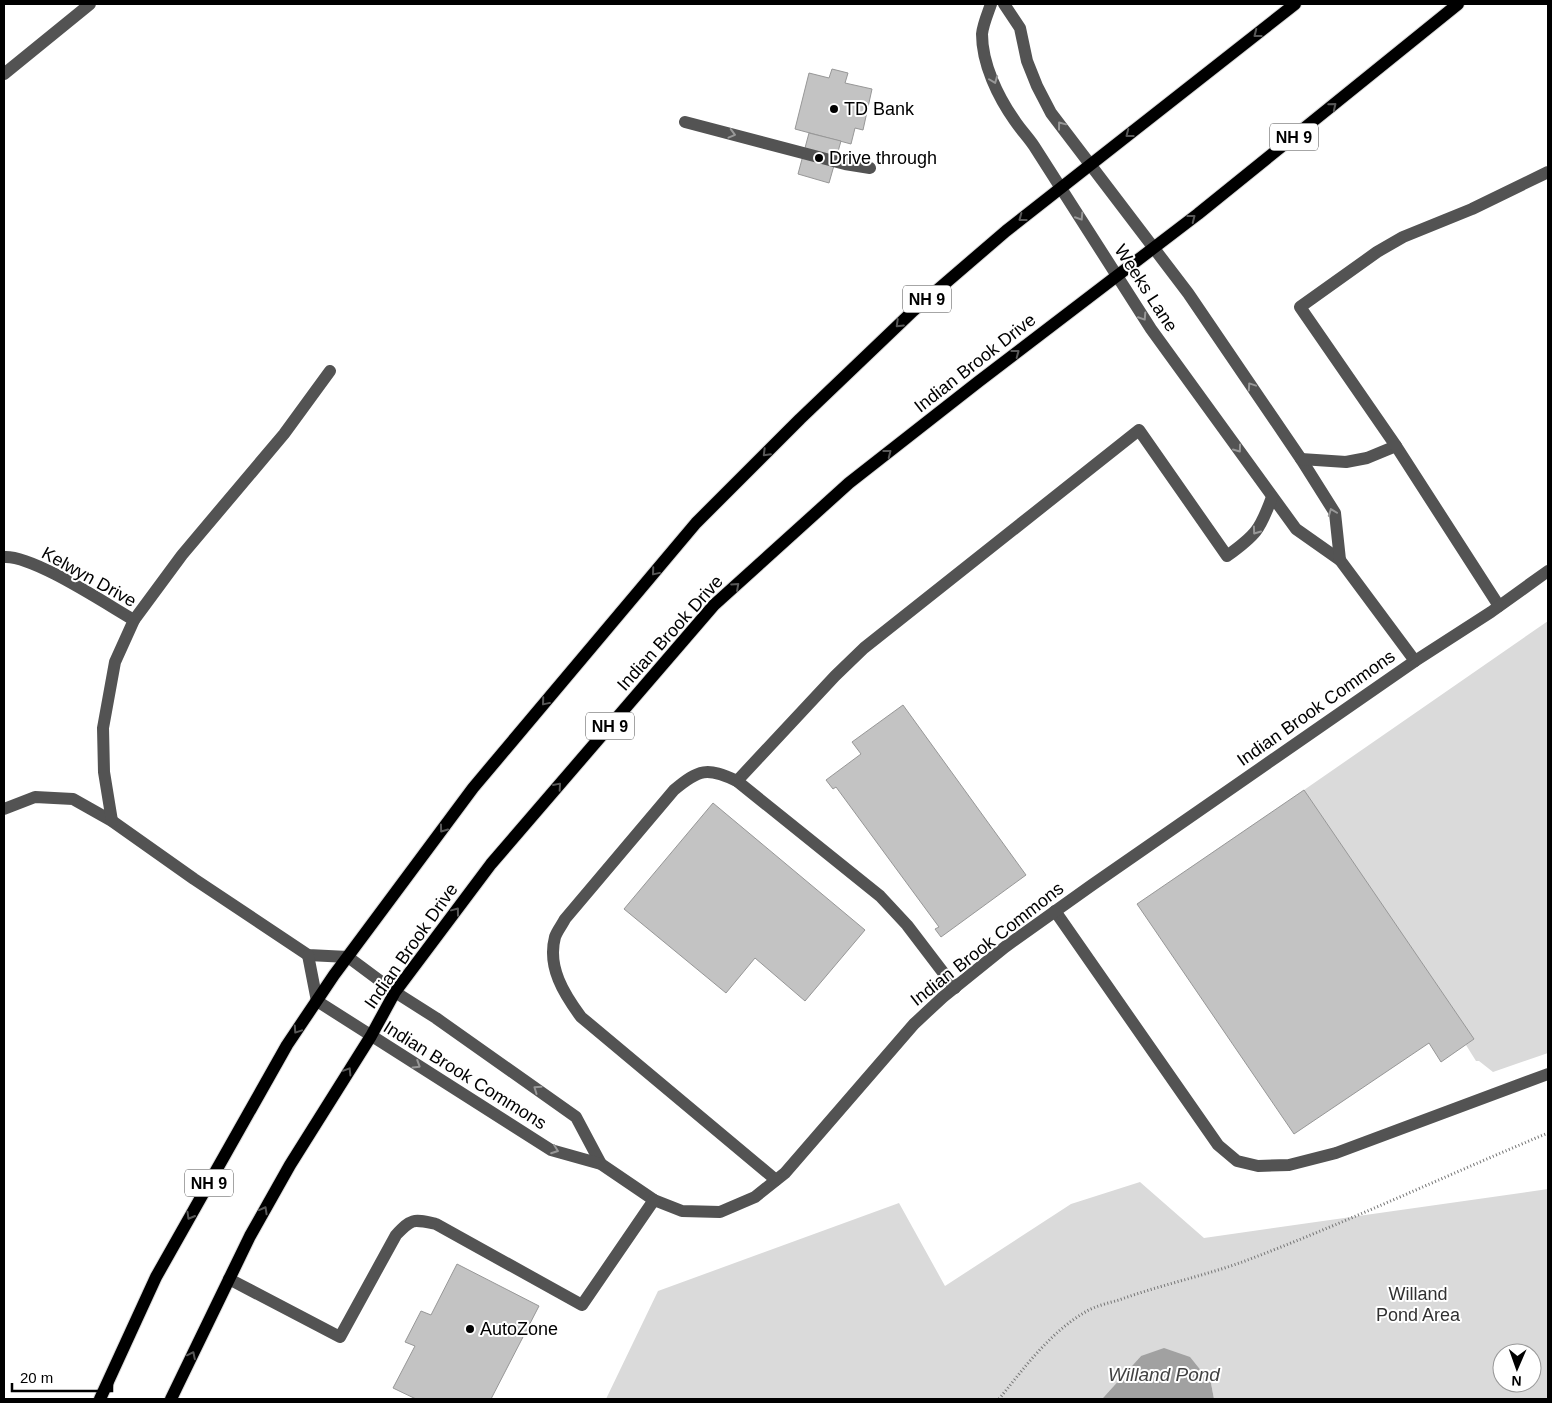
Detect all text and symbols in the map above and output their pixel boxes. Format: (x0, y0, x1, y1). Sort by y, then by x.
one-way arrow (1254, 28, 1263, 36)
one-way arrow (987, 75, 998, 84)
place label: TD Bank (844, 99, 915, 119)
one-way arrow (1327, 102, 1336, 111)
marker: TD Bank (828, 103, 840, 115)
one-way arrow (1058, 122, 1066, 131)
road number: NH 9 (1270, 124, 1318, 150)
one-way arrow (728, 128, 737, 139)
one-way arrow (1126, 128, 1135, 136)
place label: Drive through (829, 148, 937, 168)
marker: Drive through (813, 152, 825, 164)
one-way arrow (1018, 212, 1028, 221)
one-way arrow (1073, 212, 1083, 221)
one-way arrow (1186, 215, 1196, 224)
street label: Weeks Lane (1110, 241, 1182, 335)
road number: NH 9 (903, 286, 951, 312)
street label: Indian Brook Drive (910, 310, 1040, 416)
one-way arrow (1137, 311, 1146, 321)
one-way arrow (896, 318, 905, 327)
one-way arrow (1010, 350, 1020, 359)
one-way arrow (1248, 382, 1257, 391)
one-way arrow (1232, 443, 1241, 453)
one-way arrow (763, 447, 772, 456)
one-way arrow (882, 450, 891, 459)
one-way arrow (1328, 508, 1339, 517)
one-way arrow (1253, 525, 1262, 535)
street label: Kelwyn Drive (38, 543, 140, 611)
one-way arrow (651, 566, 660, 575)
street label: Indian Brook Drive (613, 571, 727, 695)
one-way arrow (730, 583, 739, 592)
street label: Indian Brook Commons (1233, 646, 1399, 770)
one-way arrow (542, 696, 550, 705)
road number: NH 9 (586, 712, 634, 739)
one-way arrow (553, 782, 562, 791)
one-way arrow (440, 823, 449, 833)
street label: Indian Brook Commons (907, 878, 1067, 1010)
street label: Indian Brook Drive (360, 880, 462, 1012)
one-way arrow (450, 908, 458, 917)
street label: Indian Brook Commons (380, 1017, 550, 1133)
one-way arrow (294, 1025, 304, 1034)
one-way arrow (411, 1059, 420, 1068)
one-way arrow (342, 1067, 352, 1076)
one-way arrow (533, 1086, 543, 1095)
one-way arrow (550, 1144, 559, 1154)
road number: NH 9 (185, 1170, 233, 1196)
one-way arrow (258, 1206, 268, 1215)
one-way arrow (187, 1211, 197, 1220)
park label: Willand Pond Area (1376, 1284, 1461, 1325)
place label: AutoZone (480, 1319, 558, 1339)
marker: AutoZone (464, 1323, 476, 1335)
north arrow (1492, 1343, 1542, 1393)
one-way arrow (186, 1351, 196, 1360)
scale bar (12, 1360, 112, 1392)
water label: Willand Pond (1108, 1364, 1221, 1385)
text: 20 m (20, 1369, 53, 1386)
text: N (1511, 1373, 1522, 1389)

